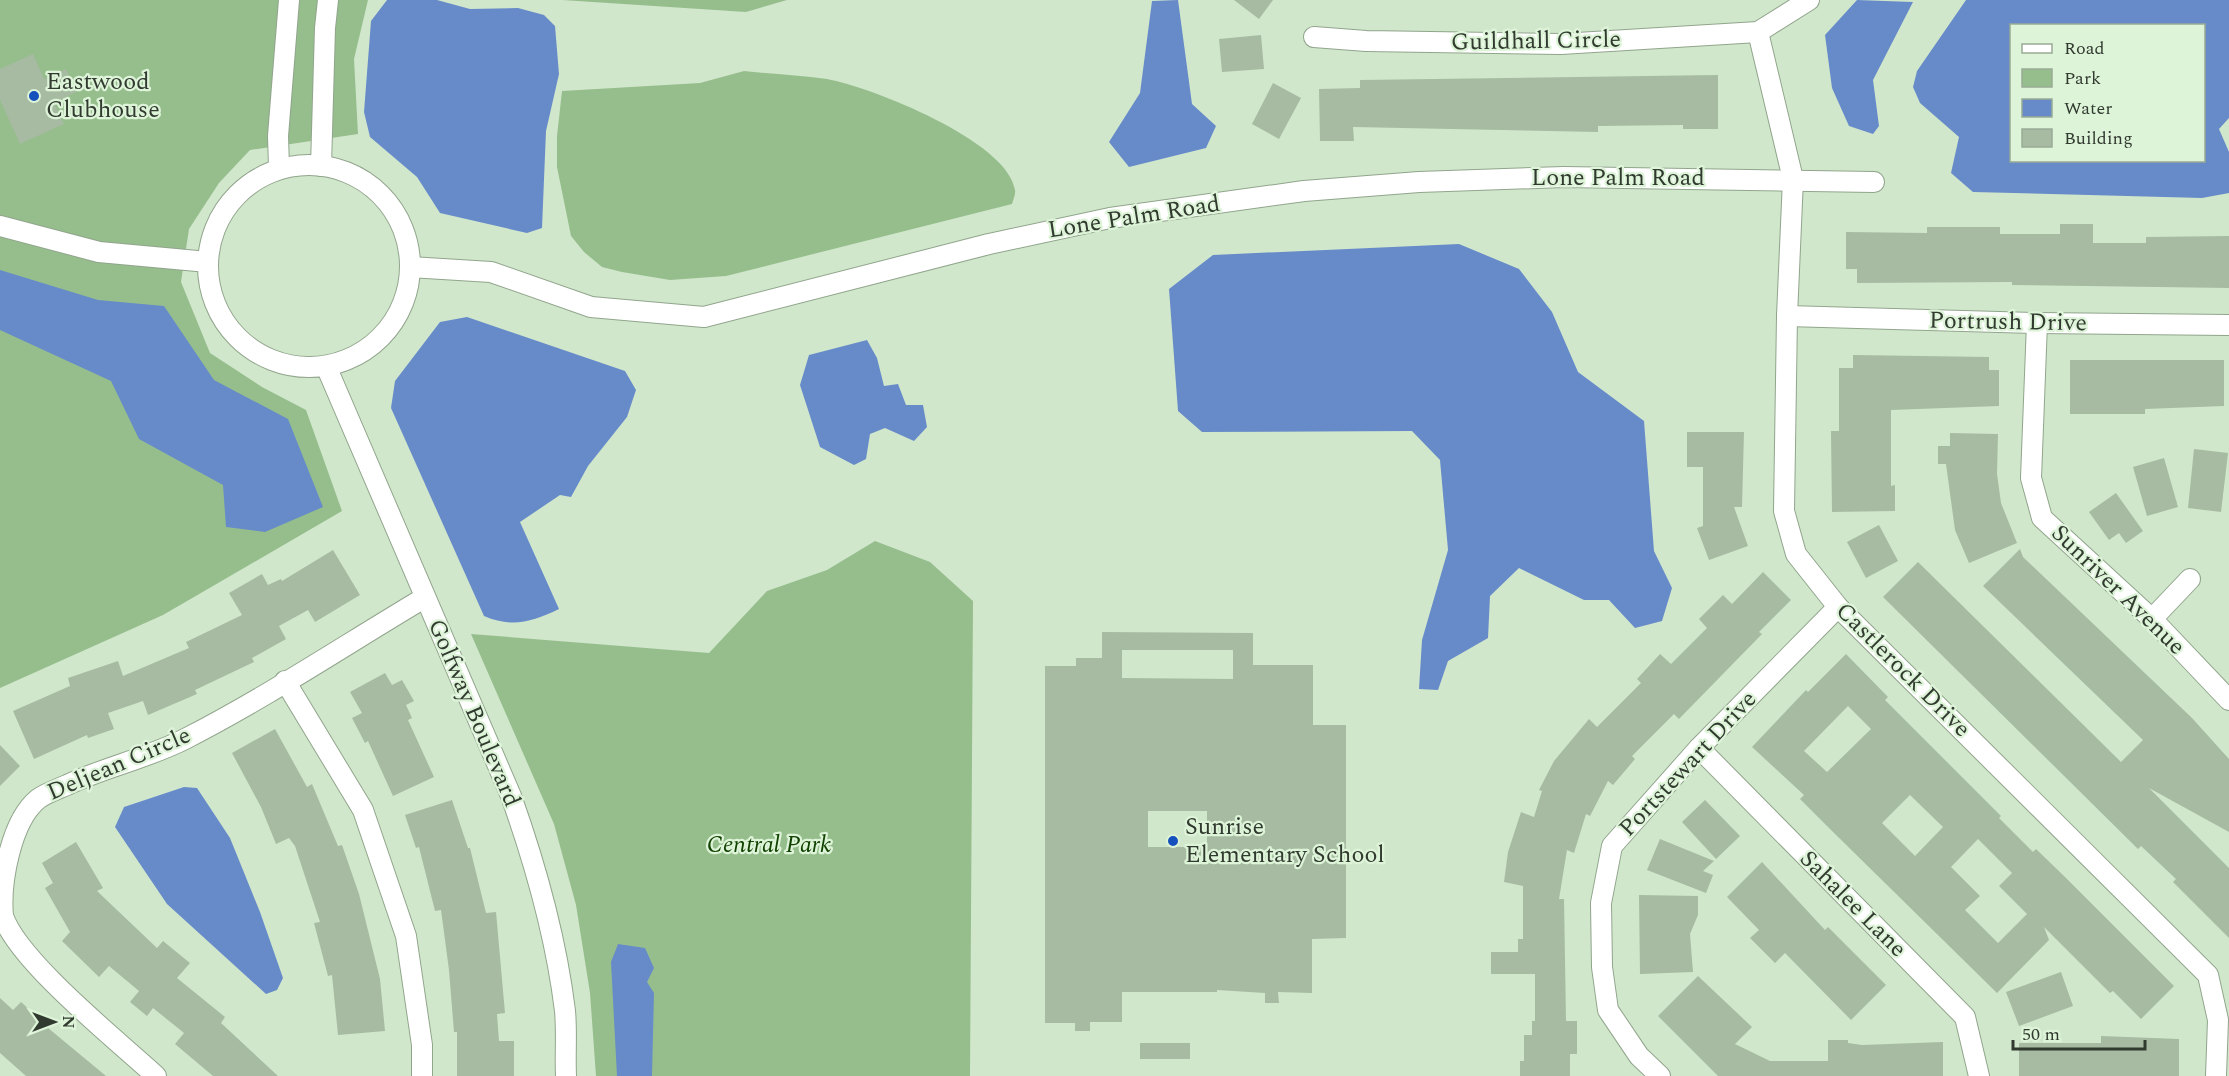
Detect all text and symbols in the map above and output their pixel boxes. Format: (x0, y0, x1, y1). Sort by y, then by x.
street label: Guildhall Circle (1451, 22, 1621, 60)
legend (2010, 24, 2205, 162)
text: Road (2064, 35, 2105, 62)
place label: Eastwood Clubhouse (46, 64, 160, 128)
text: Park (2064, 65, 2101, 92)
marker: Eastwood Clubhouse (27, 89, 41, 103)
text: Water (2064, 95, 2112, 122)
text: Building (2064, 125, 2133, 152)
street label: Lone Palm Road (1531, 160, 1705, 196)
street label: Lone Palm Road (1045, 186, 1223, 248)
street label: Portrush Drive (1929, 303, 2087, 341)
street label: Sunriver Avenue (2043, 516, 2193, 664)
street label: Castlerock Drive (1827, 594, 1979, 746)
street label: Golfway Boulevard (418, 613, 530, 813)
street label: Portstewart Drive (1610, 683, 1766, 845)
street label: Deljean Circle (42, 718, 196, 810)
place label: Sunrise Elementary School (1185, 809, 1385, 873)
park label: Central Park (707, 827, 831, 863)
marker: Sunrise Elementary School (1166, 834, 1180, 848)
street label: Sahalee Lane (1791, 842, 1915, 966)
north arrow (24, 992, 84, 1052)
scale bar (2013, 1013, 2145, 1051)
text: N (56, 1015, 80, 1029)
text: 50 m (2022, 1021, 2060, 1048)

